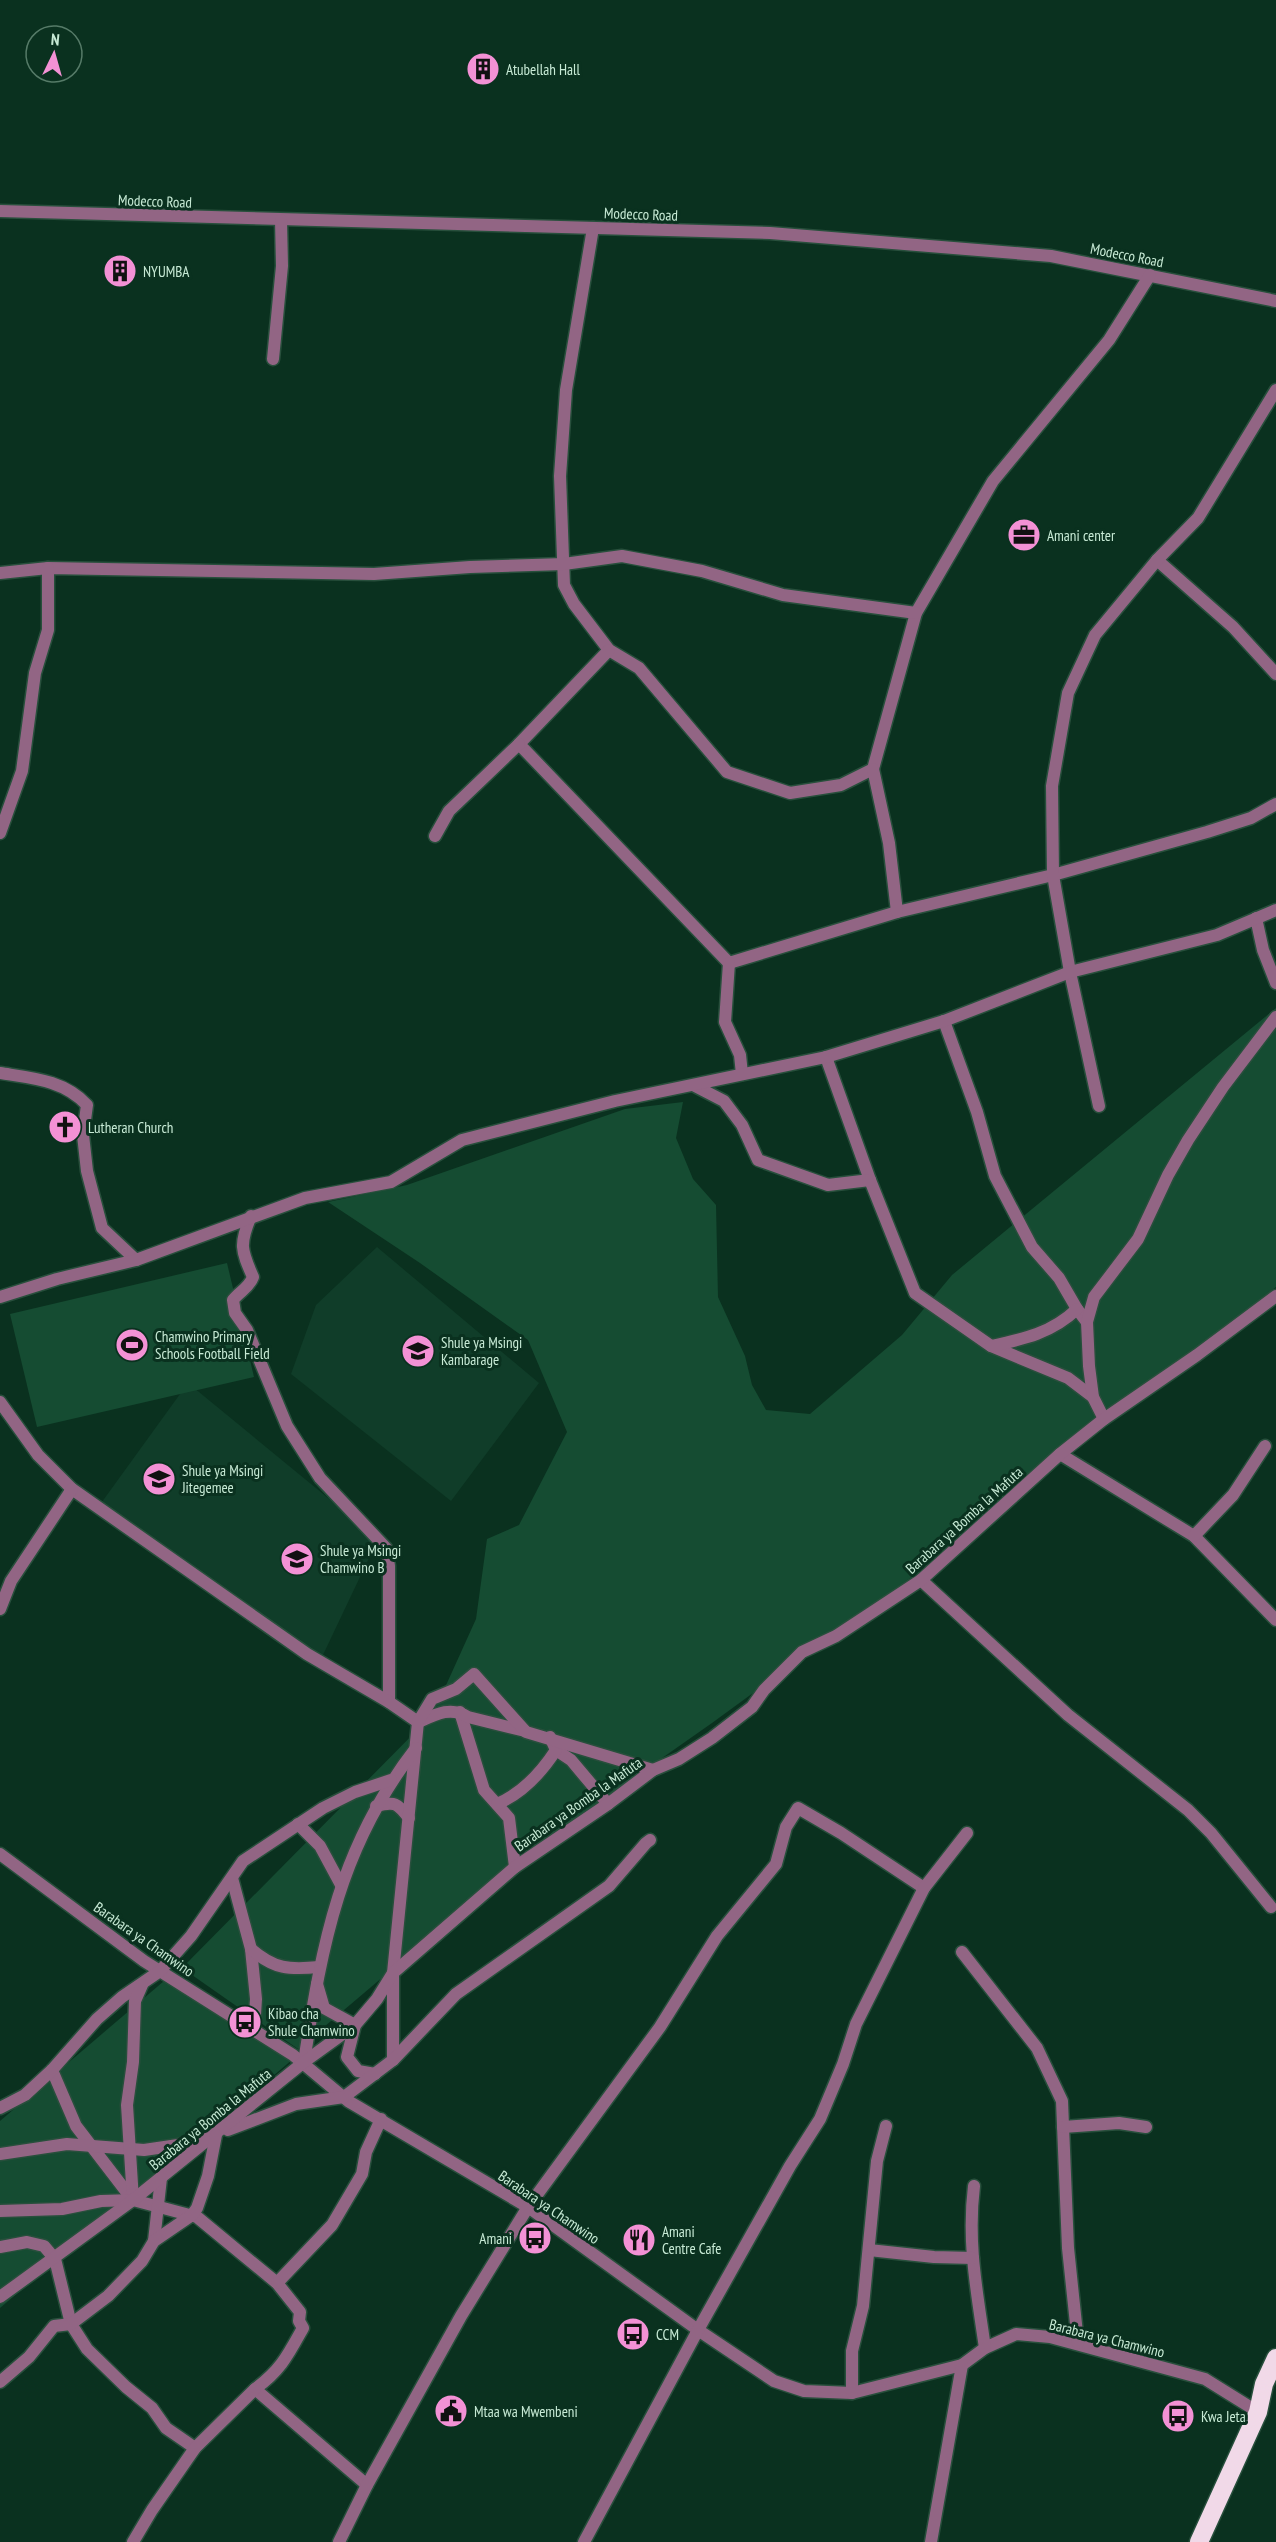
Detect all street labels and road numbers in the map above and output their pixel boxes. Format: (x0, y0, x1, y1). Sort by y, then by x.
street label: Modecco Road (118, 190, 192, 212)
street label: Modecco Road (604, 203, 678, 225)
street label: Modecco Road (1089, 239, 1165, 271)
street label: Barabara ya Bomba la Mafuta (901, 1462, 1027, 1578)
street label: Barabara ya Bomba la Mafuta (511, 1753, 645, 1855)
street label: Barabara ya Chamwino (90, 1897, 198, 1981)
street label: Barabara ya Bomba la Mafuta (145, 2064, 275, 2174)
street label: Barabara ya Chamwino (495, 2166, 603, 2248)
street label: Barabara ya Chamwino (1047, 2314, 1167, 2362)

